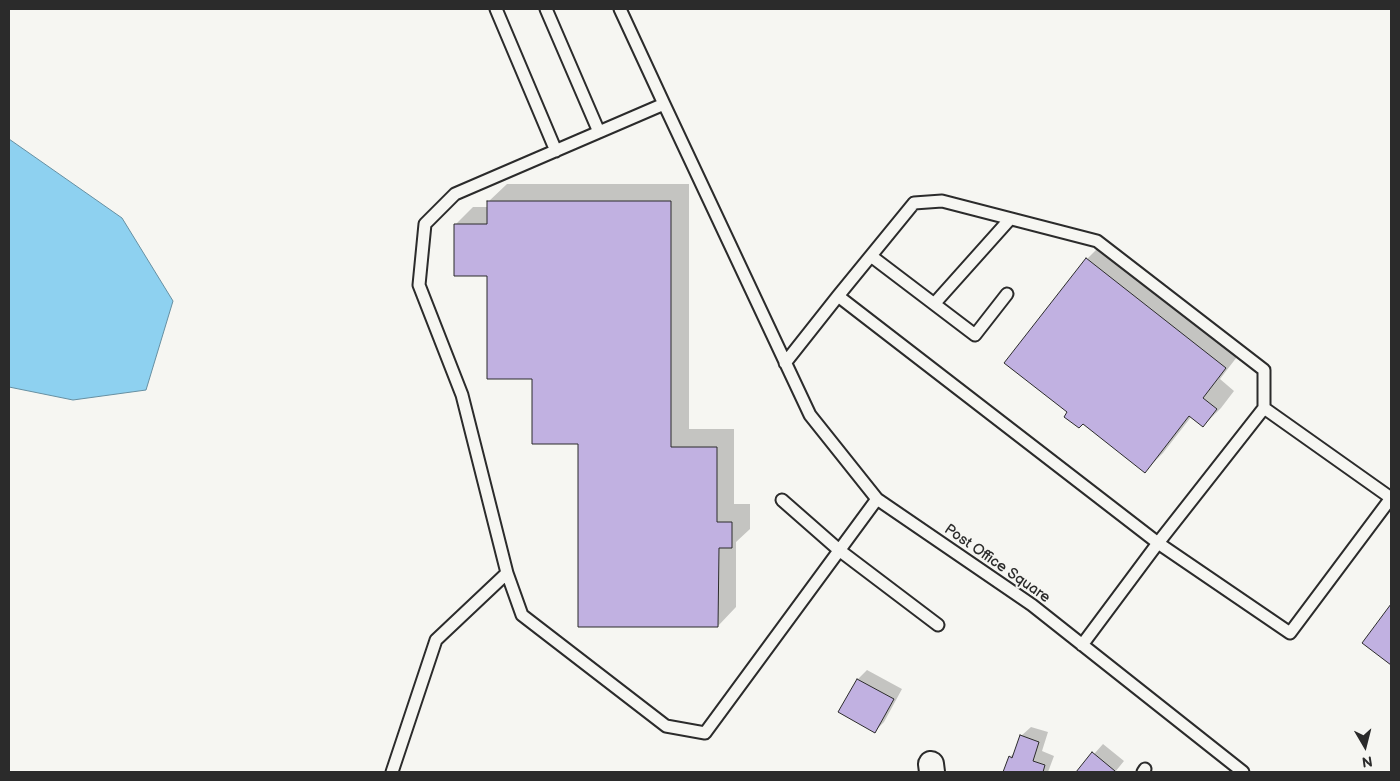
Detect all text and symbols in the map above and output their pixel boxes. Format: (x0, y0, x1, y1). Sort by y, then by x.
street label: Post Office Square (941, 521, 1053, 607)
north arrow (1340, 721, 1390, 771)
text: N (1361, 752, 1374, 770)

